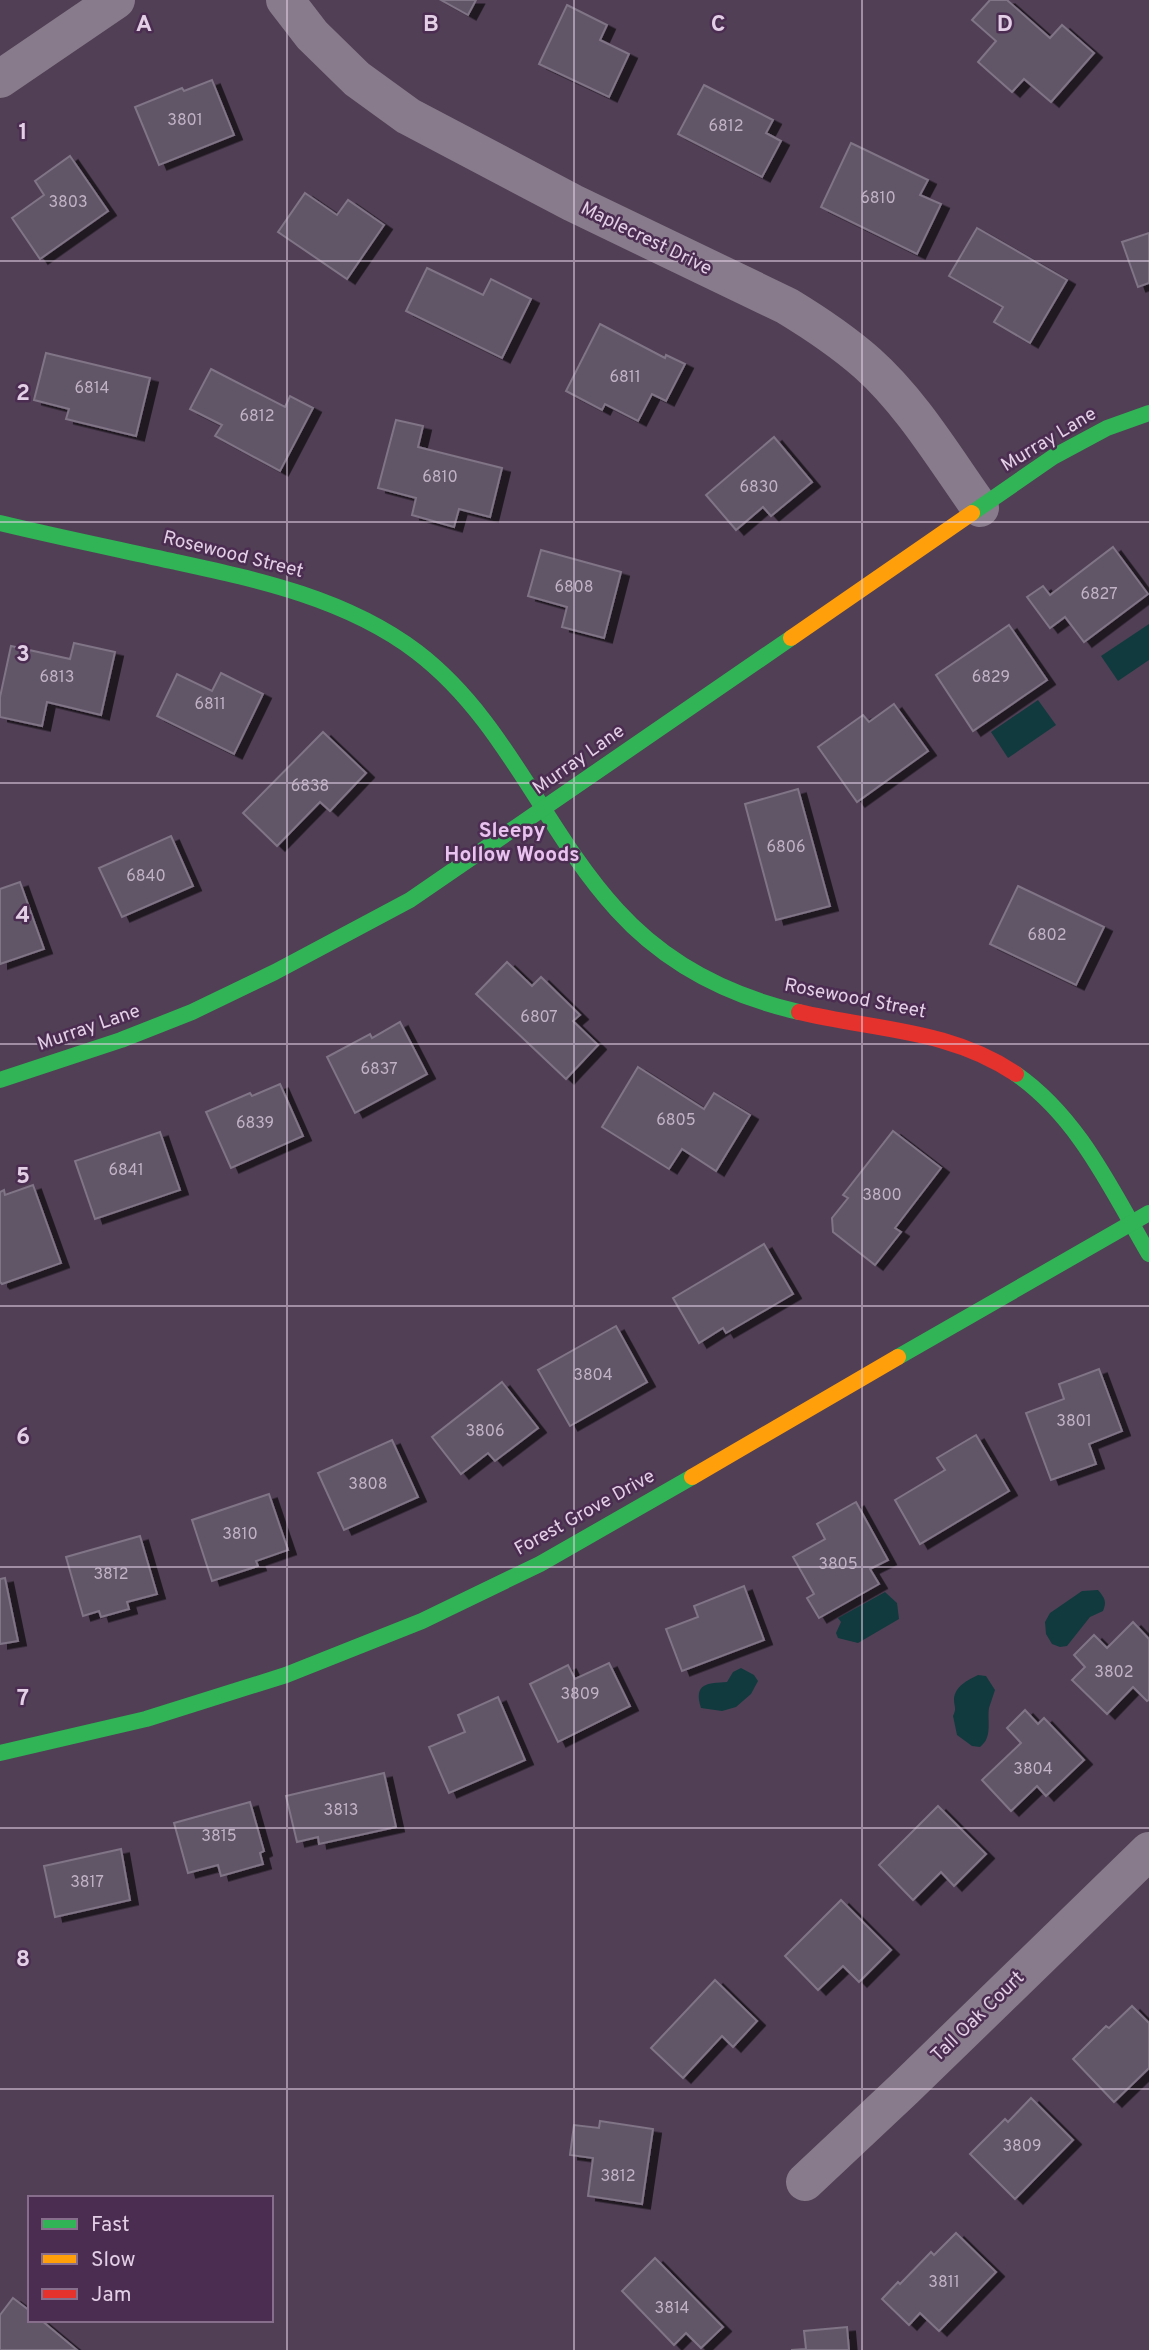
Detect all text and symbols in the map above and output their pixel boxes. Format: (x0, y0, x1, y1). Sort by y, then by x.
text: A (136, 11, 152, 40)
text: B (423, 11, 439, 40)
text: C (711, 11, 725, 40)
text: D (997, 11, 1013, 40)
house number: 3801 (167, 111, 203, 131)
house number: 6812 (708, 117, 744, 137)
text: 1 (18, 119, 28, 148)
house number: 6810 (860, 189, 896, 209)
house number: 3803 (48, 193, 88, 213)
street label: Maplecrest Drive (576, 197, 716, 281)
house number: 6811 (609, 368, 641, 388)
house number: 6814 (75, 379, 109, 399)
text: 2 (16, 380, 30, 409)
street label: Murray Lane (997, 402, 1101, 478)
house number: 6812 (239, 407, 275, 427)
house number: 6810 (422, 468, 458, 488)
house number: 6830 (739, 478, 779, 498)
street label: Rosewood Street (160, 526, 306, 584)
house number: 6808 (554, 578, 594, 598)
house number: 6827 (1081, 585, 1118, 605)
text: 3 (16, 641, 30, 670)
house number: 6813 (40, 668, 74, 688)
house number: 6829 (972, 668, 1010, 688)
house number: 6811 (194, 695, 226, 715)
street label: Murray Lane (528, 719, 630, 801)
house number: 6838 (291, 777, 329, 797)
district label: Sleepy Hollow Woods (444, 818, 580, 869)
house number: 6806 (767, 838, 806, 858)
house number: 6840 (126, 867, 166, 887)
text: 4 (16, 902, 30, 931)
house number: 6802 (1027, 926, 1067, 946)
street label: Rosewood Street (782, 973, 928, 1025)
street label: Murray Lane (35, 999, 143, 1057)
house number: 6807 (520, 1008, 558, 1028)
house number: 6837 (360, 1060, 398, 1080)
house number: 6805 (656, 1111, 696, 1131)
house number: 6839 (236, 1114, 274, 1134)
house number: 6841 (108, 1161, 144, 1181)
text: 5 (16, 1163, 30, 1192)
house number: 3800 (862, 1186, 902, 1206)
house number: 3804 (573, 1366, 613, 1386)
house number: 3801 (1056, 1412, 1092, 1432)
house number: 3806 (465, 1422, 505, 1442)
text: 6 (16, 1424, 30, 1453)
street label: Forest Grove Drive (511, 1464, 659, 1562)
house number: 3808 (348, 1475, 388, 1495)
house number: 3810 (222, 1525, 258, 1545)
house number: 3805 (818, 1555, 858, 1575)
house number: 3812 (93, 1565, 129, 1585)
house number: 3802 (1094, 1663, 1134, 1683)
text: 7 (17, 1685, 29, 1714)
house number: 3809 (560, 1685, 600, 1705)
house number: 3804 (1013, 1760, 1053, 1780)
house number: 3813 (324, 1801, 358, 1821)
house number: 3815 (201, 1827, 237, 1847)
house number: 3817 (70, 1873, 104, 1893)
text: 8 (16, 1946, 30, 1975)
street label: Tall Oak Court (926, 1966, 1030, 2068)
house number: 3809 (1002, 2137, 1042, 2157)
house number: 3812 (600, 2167, 636, 2187)
legend (28, 2196, 273, 2322)
text: Fast (91, 2212, 130, 2239)
text: Slow (91, 2247, 136, 2274)
house number: 3811 (928, 2273, 960, 2293)
text: Jam (91, 2282, 132, 2309)
house number: 3814 (655, 2299, 690, 2319)

